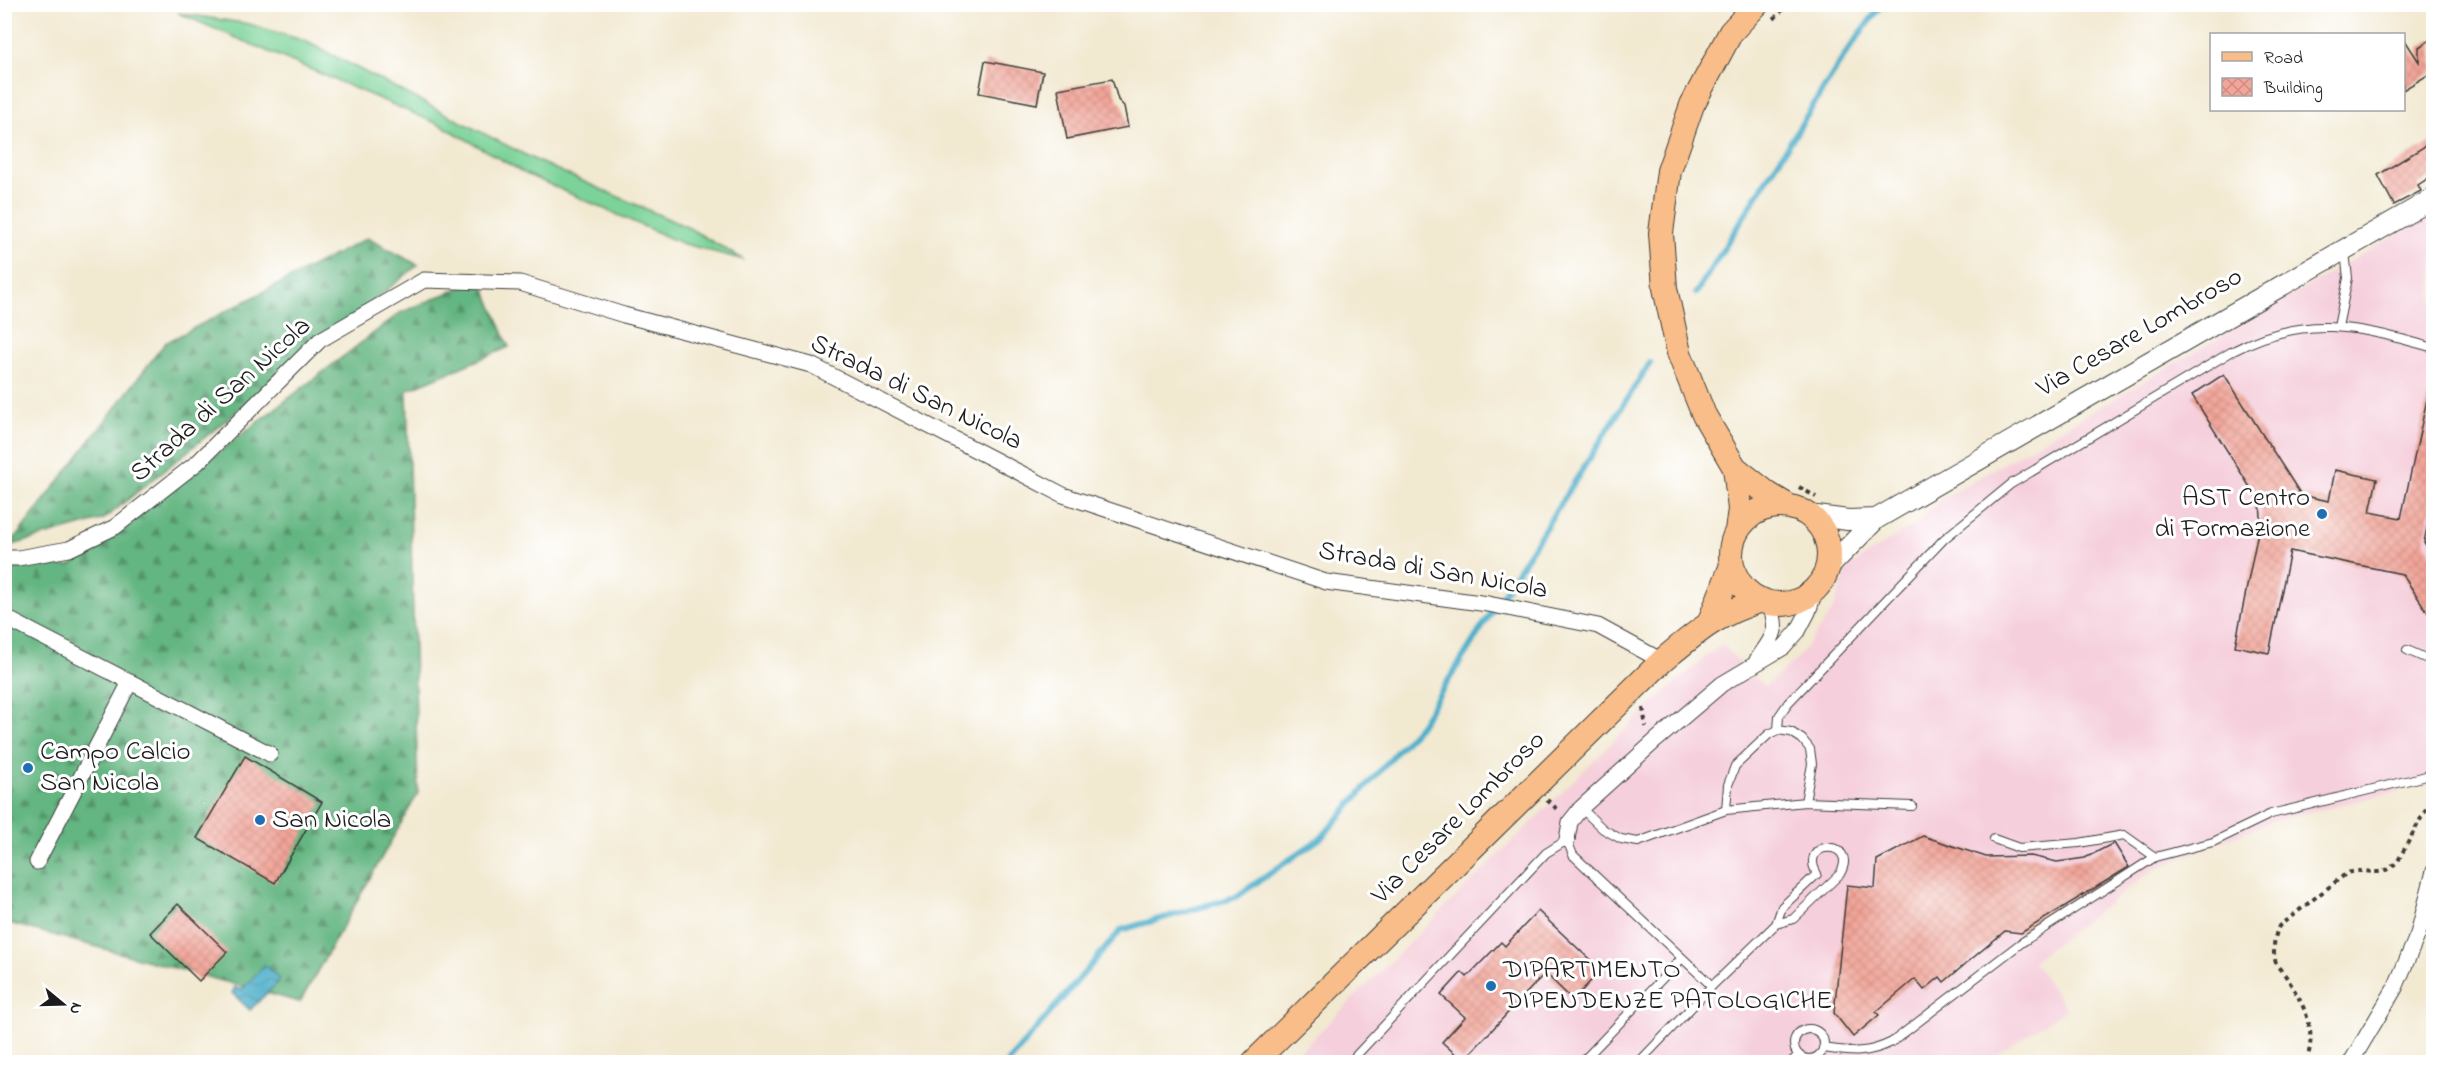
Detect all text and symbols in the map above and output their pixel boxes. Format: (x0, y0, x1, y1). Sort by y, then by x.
legend (2210, 33, 2405, 111)
text: Road (2264, 46, 2303, 72)
text: Building (2263, 76, 2323, 103)
street label: Via Cesare Lombroso (2029, 258, 2250, 408)
street label: Strada di San Nicola (122, 308, 320, 492)
street label: Strada di San Nicola (803, 325, 1029, 461)
place label: AST Centro di Formazione (2155, 479, 2311, 549)
marker: AST Centro di Formazione (2315, 507, 2329, 521)
street label: Strada di San Nicola (1315, 532, 1551, 610)
street label: Via Cesare Lombroso (1362, 722, 1555, 915)
place label: Campo Calcio San Nicola (40, 733, 191, 803)
marker: Campo Calcio San Nicola (21, 761, 35, 775)
place label: San Nicola (272, 801, 391, 840)
marker: San Nicola (253, 813, 267, 827)
place label: DIPARTIMENTO DIPENDENZE PATOLOGICHE (1502, 951, 1832, 1021)
north arrow (33, 974, 93, 1034)
marker: DIPARTIMENTO DIPENDENZE PATOLOGICHE (1484, 979, 1498, 993)
text: N (62, 999, 88, 1017)

